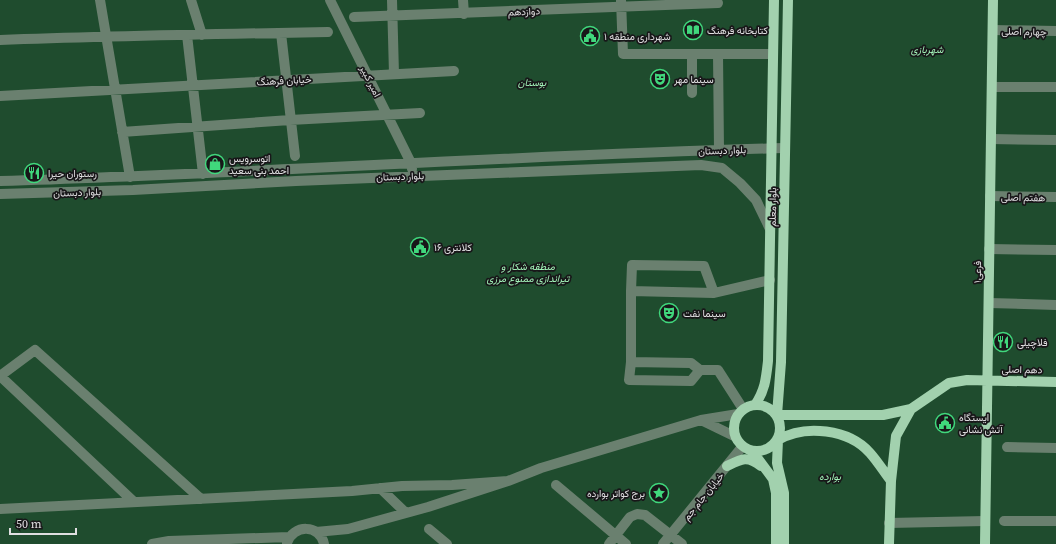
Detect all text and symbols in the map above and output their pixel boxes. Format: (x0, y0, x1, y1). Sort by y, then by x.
street label: دوازدهم (508, 4, 541, 19)
library icon: کتابخانه فرهنگ (682, 19, 704, 41)
place label: کتابخانه فرهنگ (707, 24, 769, 37)
public building icon: شهرداری منطقه ۱ (579, 25, 601, 47)
street label: چهارم اصلی (1001, 25, 1047, 39)
place label: شهرداری منطقه ۱ (604, 30, 671, 43)
park label: شهربازی (911, 43, 944, 56)
street label: امیر کبیر (357, 62, 384, 99)
theatre icon: سینما مهر (649, 68, 671, 90)
street label: خیابان فرهنگ (256, 73, 312, 88)
place label: سینما مهر (673, 73, 714, 86)
park label: بوستان (518, 76, 547, 89)
street label: بلوار دبستان (698, 143, 746, 158)
place label: اتوسرویس احمد بنی سعید (229, 152, 289, 177)
shop icon: اتوسرویس احمد بنی سعید (204, 153, 226, 175)
restaurant icon: رستوران حیرا (23, 162, 45, 184)
place label: رستوران حیرا (48, 167, 97, 180)
street label: بلوار دبستان (376, 169, 424, 184)
street label: بلوار دبستان (53, 185, 101, 200)
street label: بلوار معلم (766, 187, 779, 227)
street label: هفتم اصلی (1001, 191, 1045, 204)
public building icon: کلانتری ۱۶ (409, 236, 431, 258)
place label: کلانتری ۱۶ (434, 241, 472, 254)
park label: منطقه شکار و تیراندازی ممنوع مرزی (487, 260, 570, 286)
street label: فرعی۱ (971, 260, 984, 283)
theatre icon: سینما نفت (658, 302, 680, 324)
place label: سینما نفت (683, 307, 726, 320)
restaurant icon: فلاچیلی (992, 331, 1014, 353)
place label: فلاچیلی (1017, 336, 1048, 350)
street label: دهم اصلی (1001, 363, 1043, 376)
place label: ایستگاه آتش نشانی (959, 411, 1003, 436)
public building icon: ایستگاه آتش نشانی (934, 412, 956, 434)
street label: خیابان جام جم (680, 469, 727, 523)
park label: بوارده (819, 470, 842, 483)
place icon: برج کواتر بوارده (648, 482, 670, 504)
place label: برج کواتر بوارده (587, 487, 645, 500)
scale bar (10, 510, 76, 536)
text: 50 m (16, 516, 42, 532)

